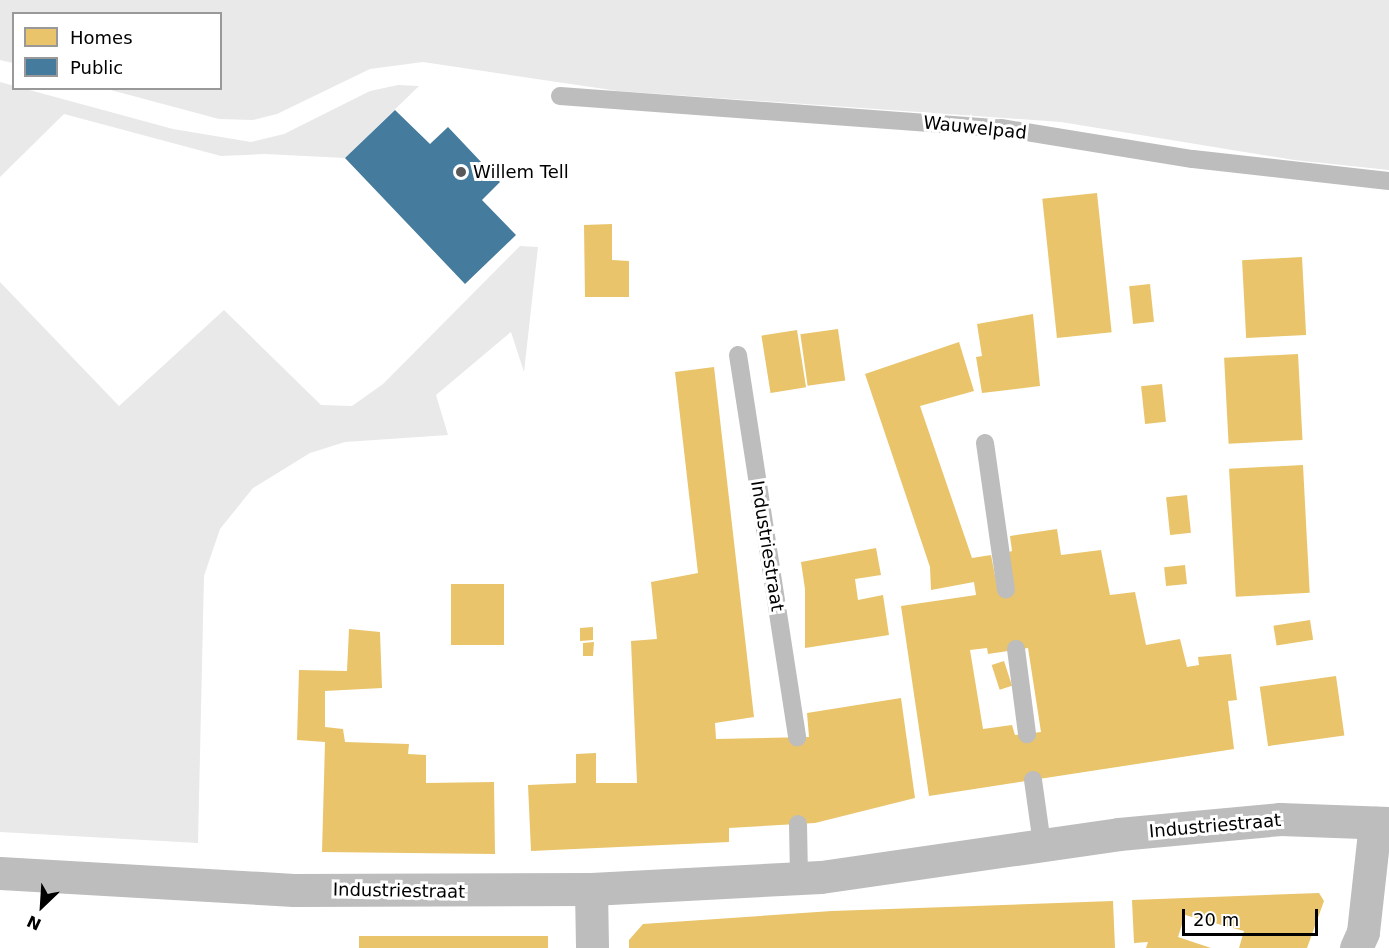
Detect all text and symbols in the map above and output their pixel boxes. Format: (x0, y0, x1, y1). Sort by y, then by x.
legend (12, 12, 222, 90)
text: Homes (70, 27, 133, 48)
text: Public (70, 57, 123, 78)
street label: Wauwelpad (922, 112, 1028, 144)
place label: Willem Tell (473, 161, 569, 183)
marker: Willem Tell (454, 165, 468, 179)
street label: Industriestraat (746, 479, 788, 613)
street label: Industriestraat (1148, 809, 1282, 843)
north arrow (12, 876, 72, 936)
street label: Industriestraat (333, 879, 465, 903)
scale bar (1185, 897, 1322, 935)
text: 20 m (1193, 909, 1239, 930)
text: N (24, 911, 44, 934)

